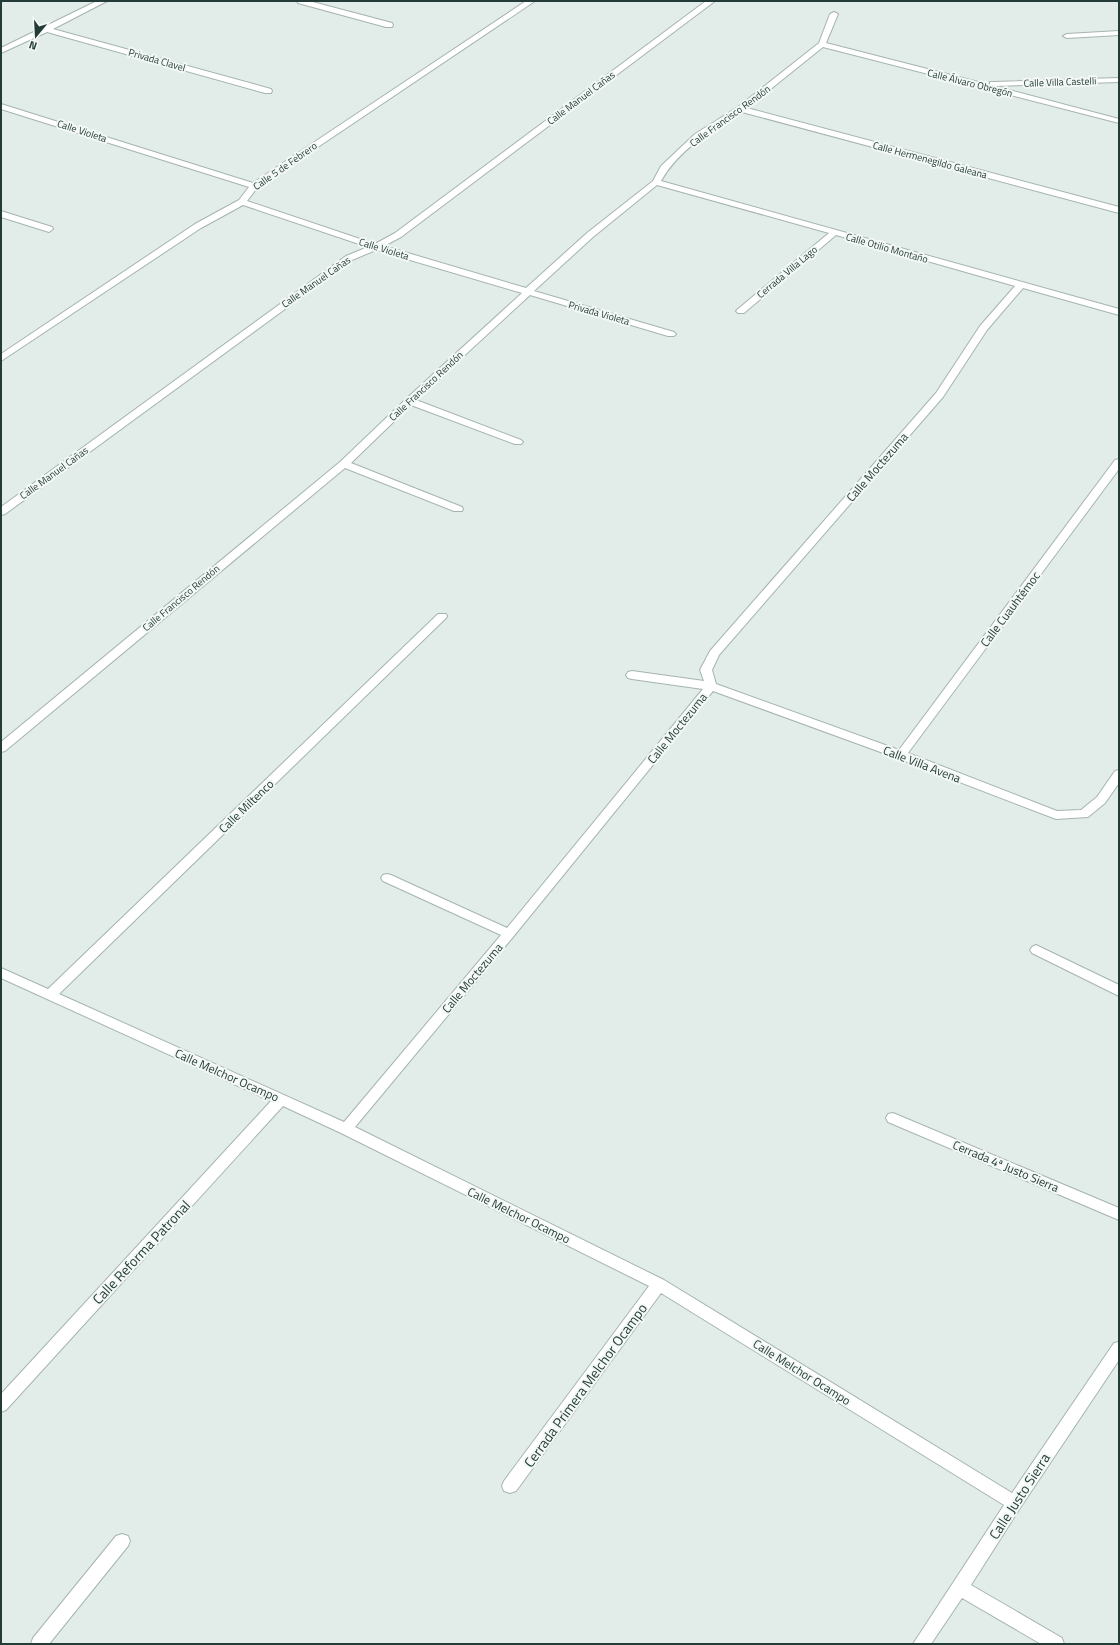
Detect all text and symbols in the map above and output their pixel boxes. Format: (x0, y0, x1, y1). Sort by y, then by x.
north arrow (16, 16, 56, 56)
text: N (27, 37, 39, 54)
street label: Privada Clavel (127, 45, 187, 75)
street label: Calle Álvaro Obregón (926, 65, 1014, 101)
street label: Calle Manuel Cañas (544, 67, 618, 128)
street label: Calle Villa Castelli (1023, 73, 1097, 91)
street label: Calle Francisco Rendón (687, 82, 773, 150)
street label: Calle Violeta (55, 116, 109, 146)
street label: Calle 5 de Febrero (250, 138, 320, 194)
street label: Calle Hermenegildo Galeana (871, 138, 989, 182)
street label: Calle Otilio Montaño (844, 229, 930, 267)
street label: Calle Violeta (357, 234, 411, 264)
street label: Cerrada Villa Lago (753, 242, 821, 302)
street label: Calle Manuel Cañas (278, 252, 354, 312)
street label: Privada Violeta (567, 297, 631, 329)
street label: Calle Francisco Rendón (386, 348, 466, 424)
street label: Calle Moctezuma (841, 428, 913, 506)
street label: Calle Manuel Cañas (17, 443, 92, 503)
street label: Calle Francisco Rendón (139, 561, 223, 635)
street label: Calle Cuauhtémoc (975, 567, 1045, 651)
street label: Calle Moctezuma (642, 688, 712, 768)
street label: Calle Villa Avena (880, 740, 964, 788)
street label: Calle Miltenco (214, 775, 278, 837)
street label: Calle Moctezuma (437, 939, 507, 1017)
street label: Calle Melchor Ocampo (172, 1043, 282, 1107)
street label: Cerrada 4ª Justo Sierra (950, 1135, 1062, 1197)
street label: Calle Melchor Ocampo (464, 1182, 574, 1248)
street label: Calle Reforma Patronal (87, 1195, 195, 1309)
street label: Cerrada Primera Melchor Ocampo (518, 1299, 652, 1471)
street label: Calle Melchor Ocampo (749, 1334, 855, 1410)
street label: Calle Justo Sierra (983, 1449, 1055, 1543)

